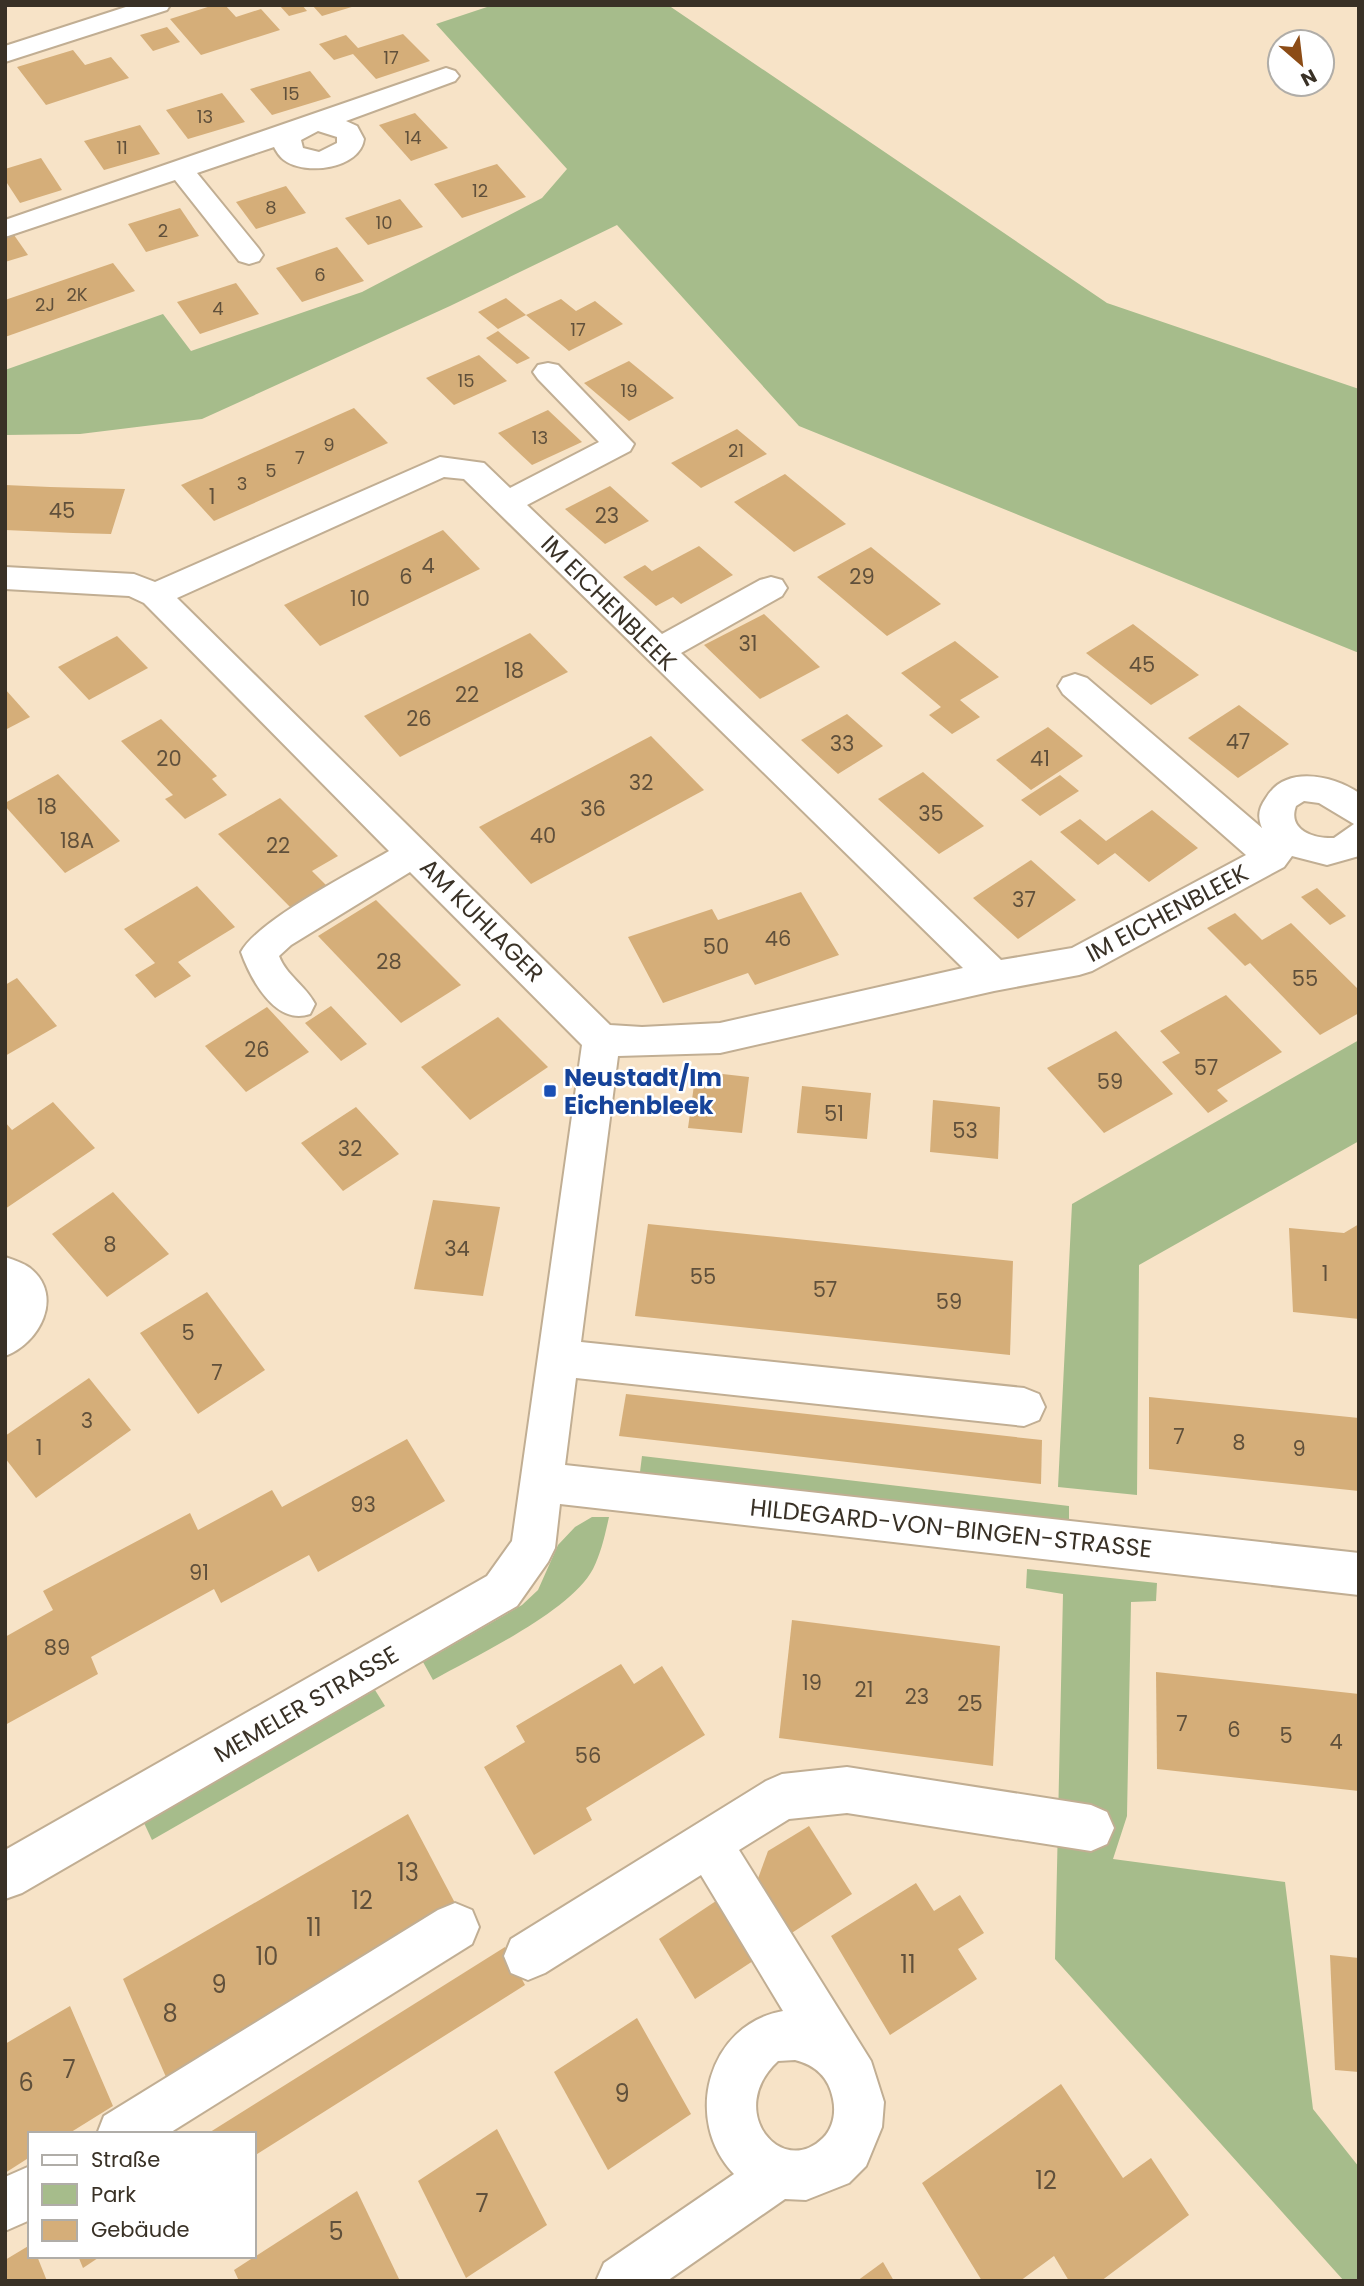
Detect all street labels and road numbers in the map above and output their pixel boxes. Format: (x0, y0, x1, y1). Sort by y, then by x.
street label: IM EICHENBLEEK (534, 528, 684, 678)
street label: AM KUHLAGER (413, 851, 551, 989)
street label: IM EICHENBLEEK (1080, 856, 1254, 970)
street label: HILDEGARD-VON-BINGEN-STRASSE (748, 1490, 1154, 1566)
street label: MEMELER STRASSE (208, 1638, 404, 1770)

